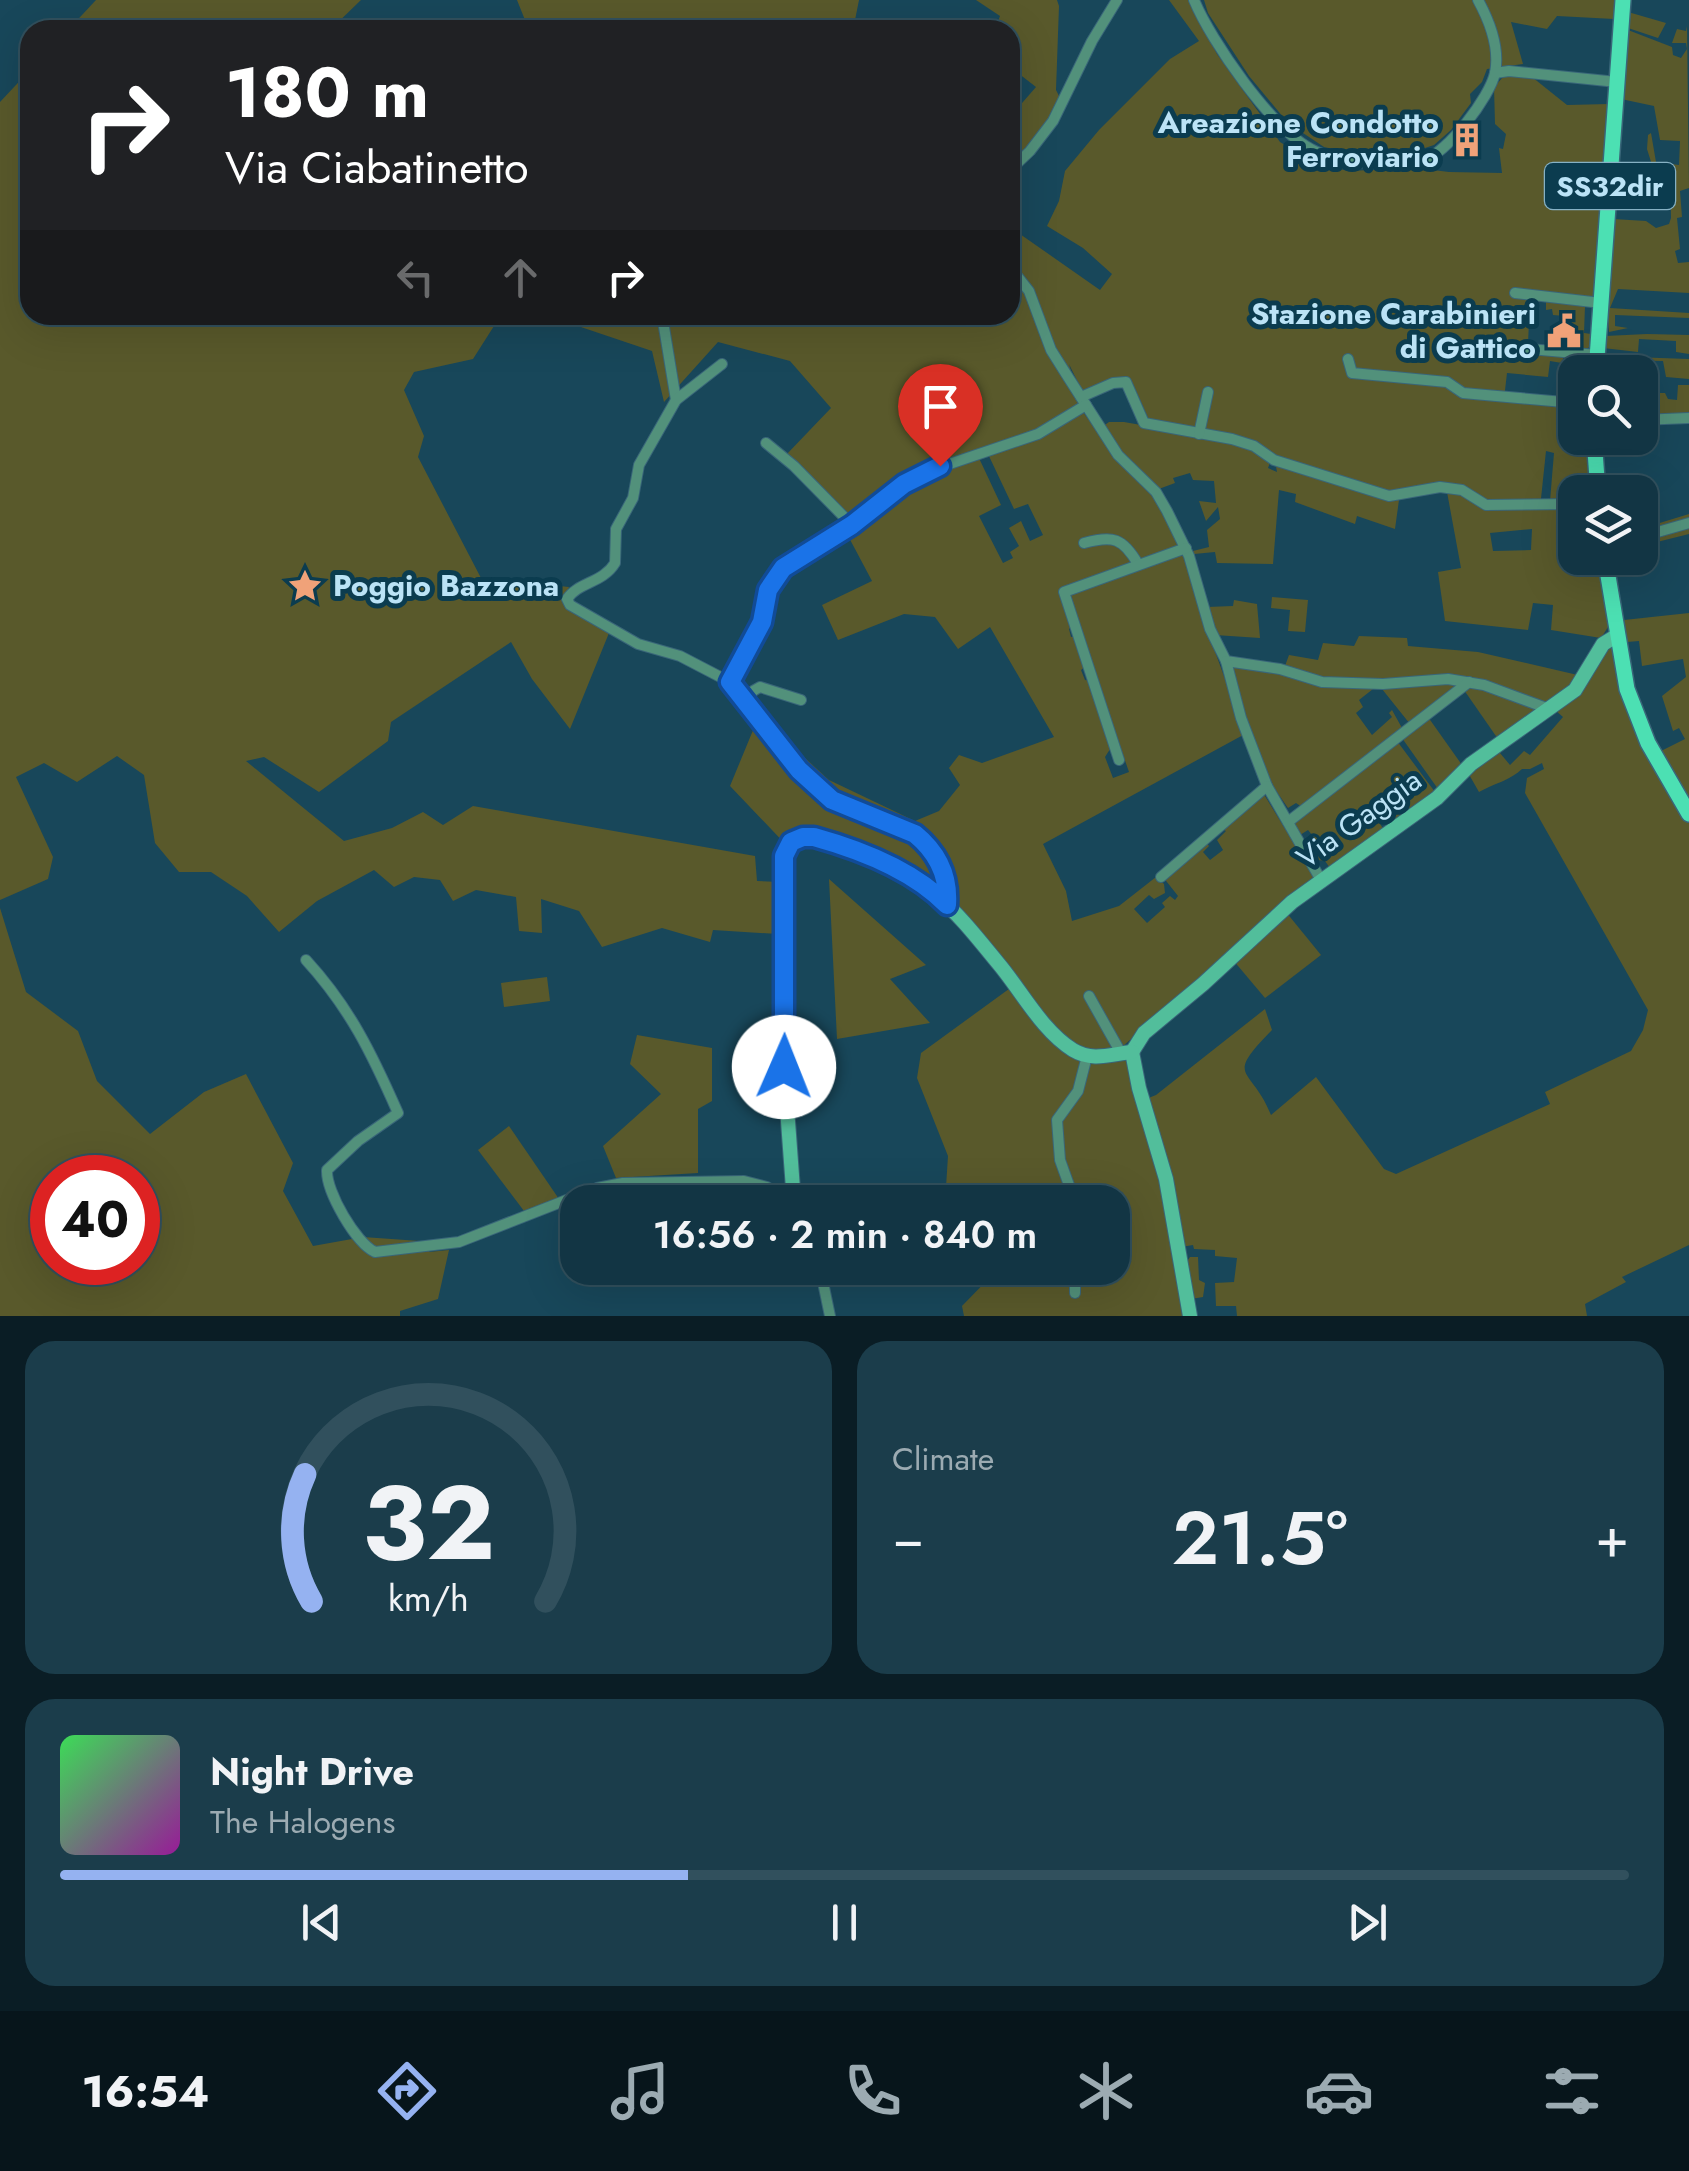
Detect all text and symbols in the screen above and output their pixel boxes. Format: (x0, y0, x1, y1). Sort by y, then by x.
text: 180 m (225, 42, 429, 143)
icon: right (60, 60, 190, 190)
place label: Areazione Condotto Ferroviario (1157, 101, 1439, 178)
building icon: Areazione Condotto Ferroviario (1448, 121, 1486, 159)
text: Via Ciabatinetto (225, 135, 528, 200)
road number: SS32dir (1545, 163, 1675, 209)
icon: left (388, 250, 443, 305)
icon: ahead (493, 250, 548, 305)
icon: right (598, 250, 653, 305)
place label: Stazione Carabinieri di Gattico (1251, 292, 1536, 369)
public building icon: Stazione Carabinieri di Gattico (1545, 312, 1583, 350)
map controls (1558, 355, 1658, 575)
button: search (1558, 355, 1658, 455)
pin (898, 364, 983, 467)
icon: arrive (913, 379, 968, 434)
button: layers (1558, 475, 1658, 575)
place label: Poggio Bazzona (333, 564, 559, 607)
place icon: Poggio Bazzona (286, 567, 324, 605)
street label: Via Gaggia (1287, 759, 1430, 879)
position arrow (732, 1015, 836, 1119)
speed limit sign: 40 (30, 1155, 160, 1285)
text: 16:56 · 2 min · 840 m (653, 1207, 1037, 1262)
text: Climate (892, 1436, 994, 1482)
text: 32 (362, 1448, 495, 1598)
text: 21.5° (1172, 1484, 1348, 1592)
text: − (892, 1498, 924, 1578)
text: + (1595, 1498, 1629, 1578)
text: km/h (388, 1573, 469, 1624)
text: Night Drive (210, 1744, 414, 1799)
text: The Halogens (210, 1799, 395, 1845)
icon: previous (294, 1895, 349, 1950)
icon: pause (817, 1895, 872, 1950)
icon: next (1340, 1895, 1395, 1950)
icon: directions (372, 2056, 442, 2126)
icon: music (605, 2056, 675, 2126)
icon: phone (838, 2056, 908, 2126)
icon: climate (1071, 2056, 1141, 2126)
icon: car (1304, 2056, 1374, 2126)
icon: filters (1537, 2056, 1607, 2126)
text: 16:54 (82, 2059, 209, 2124)

